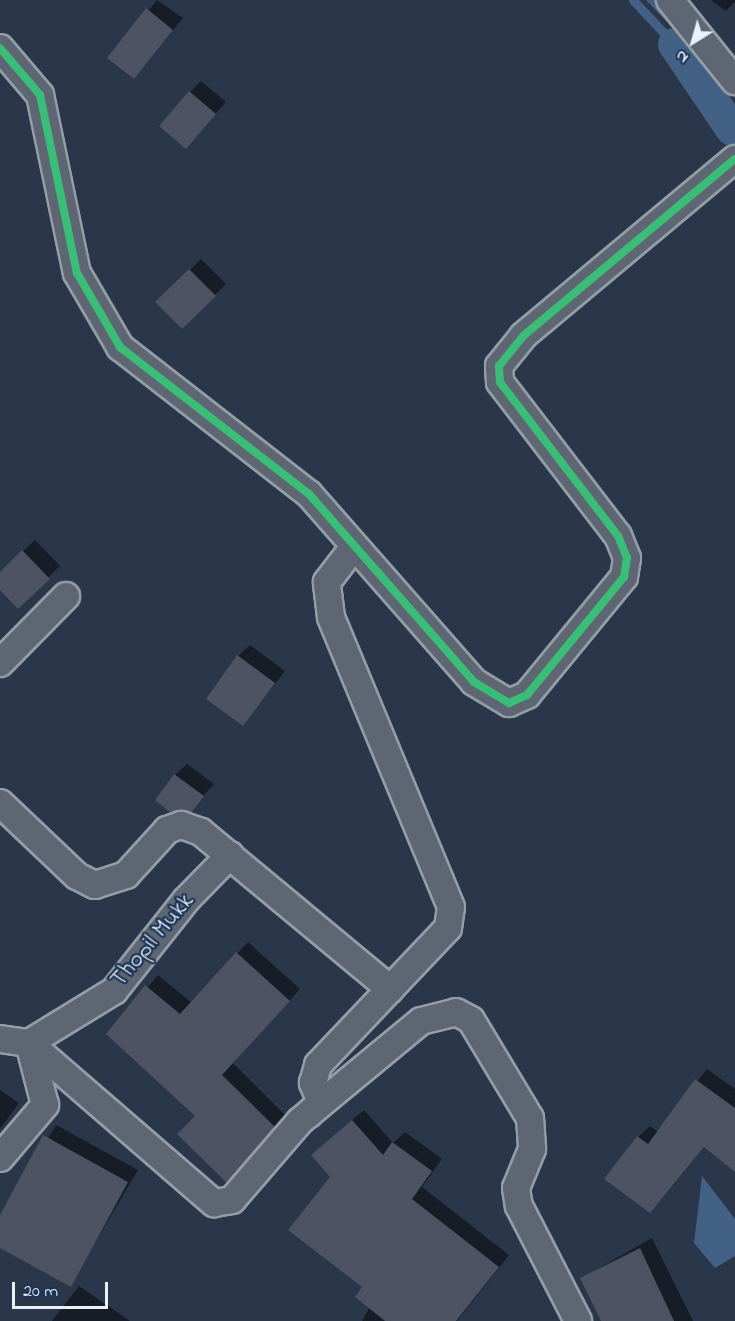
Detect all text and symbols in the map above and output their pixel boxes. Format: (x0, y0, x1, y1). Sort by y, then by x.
north arrow (663, 12, 723, 72)
text: N (671, 44, 694, 69)
street label: Thopil Mukk (105, 888, 201, 994)
scale bar (15, 1270, 111, 1308)
text: 20 m (23, 1279, 58, 1305)

